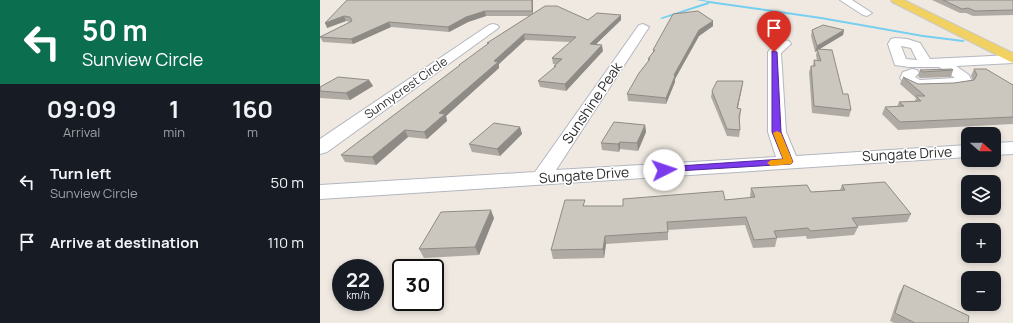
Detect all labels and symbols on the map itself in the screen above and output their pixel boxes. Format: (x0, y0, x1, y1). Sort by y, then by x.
pin (757, 11, 791, 52)
street label: Sunnycrest Circle (361, 53, 451, 123)
street label: Sunshine Peak (557, 57, 627, 147)
north arrow (961, 127, 1001, 167)
street label: Sungate Drive (861, 142, 953, 165)
position arrow (643, 149, 685, 191)
street label: Sungate Drive (538, 162, 630, 187)
speed limit sign: 30 (392, 259, 444, 311)

